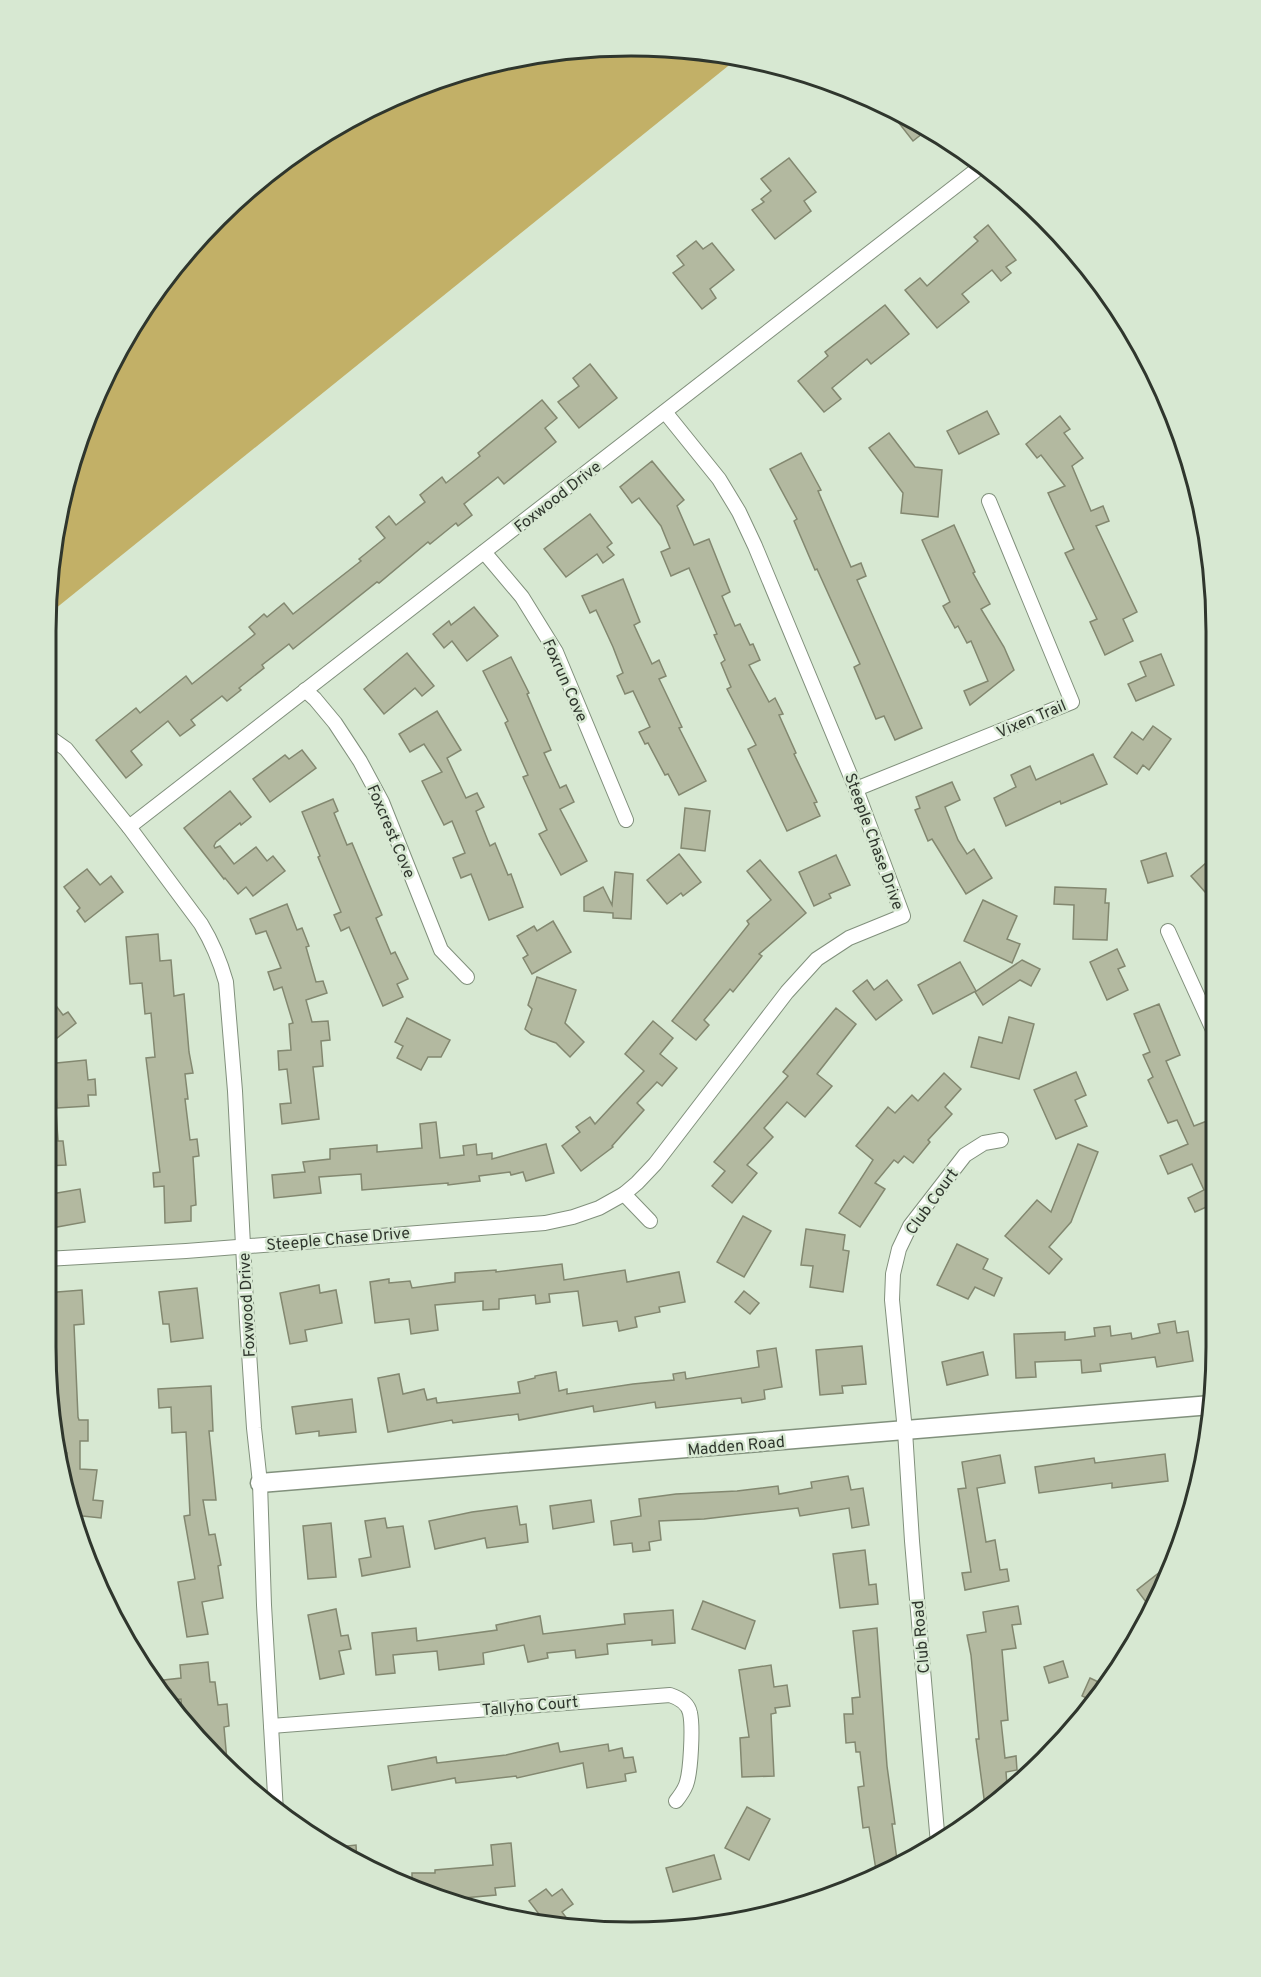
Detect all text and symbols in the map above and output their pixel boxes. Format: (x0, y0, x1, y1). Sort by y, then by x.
street label: Foxwood Drive (511, 457, 606, 538)
street label: Foxrun Cove (537, 636, 591, 725)
street label: Vixen Trail (994, 696, 1070, 743)
street label: Steeple Chase Drive (839, 771, 907, 913)
street label: Foxcrest Cove (362, 782, 419, 882)
street label: Club Court (902, 1165, 963, 1239)
street label: Steeple Chase Drive (266, 1224, 411, 1256)
street label: Foxwood Drive (235, 1252, 261, 1358)
street label: Madden Road (687, 1433, 786, 1461)
street label: Club Road (909, 1599, 935, 1674)
street label: Tallyho Court (481, 1693, 579, 1721)

